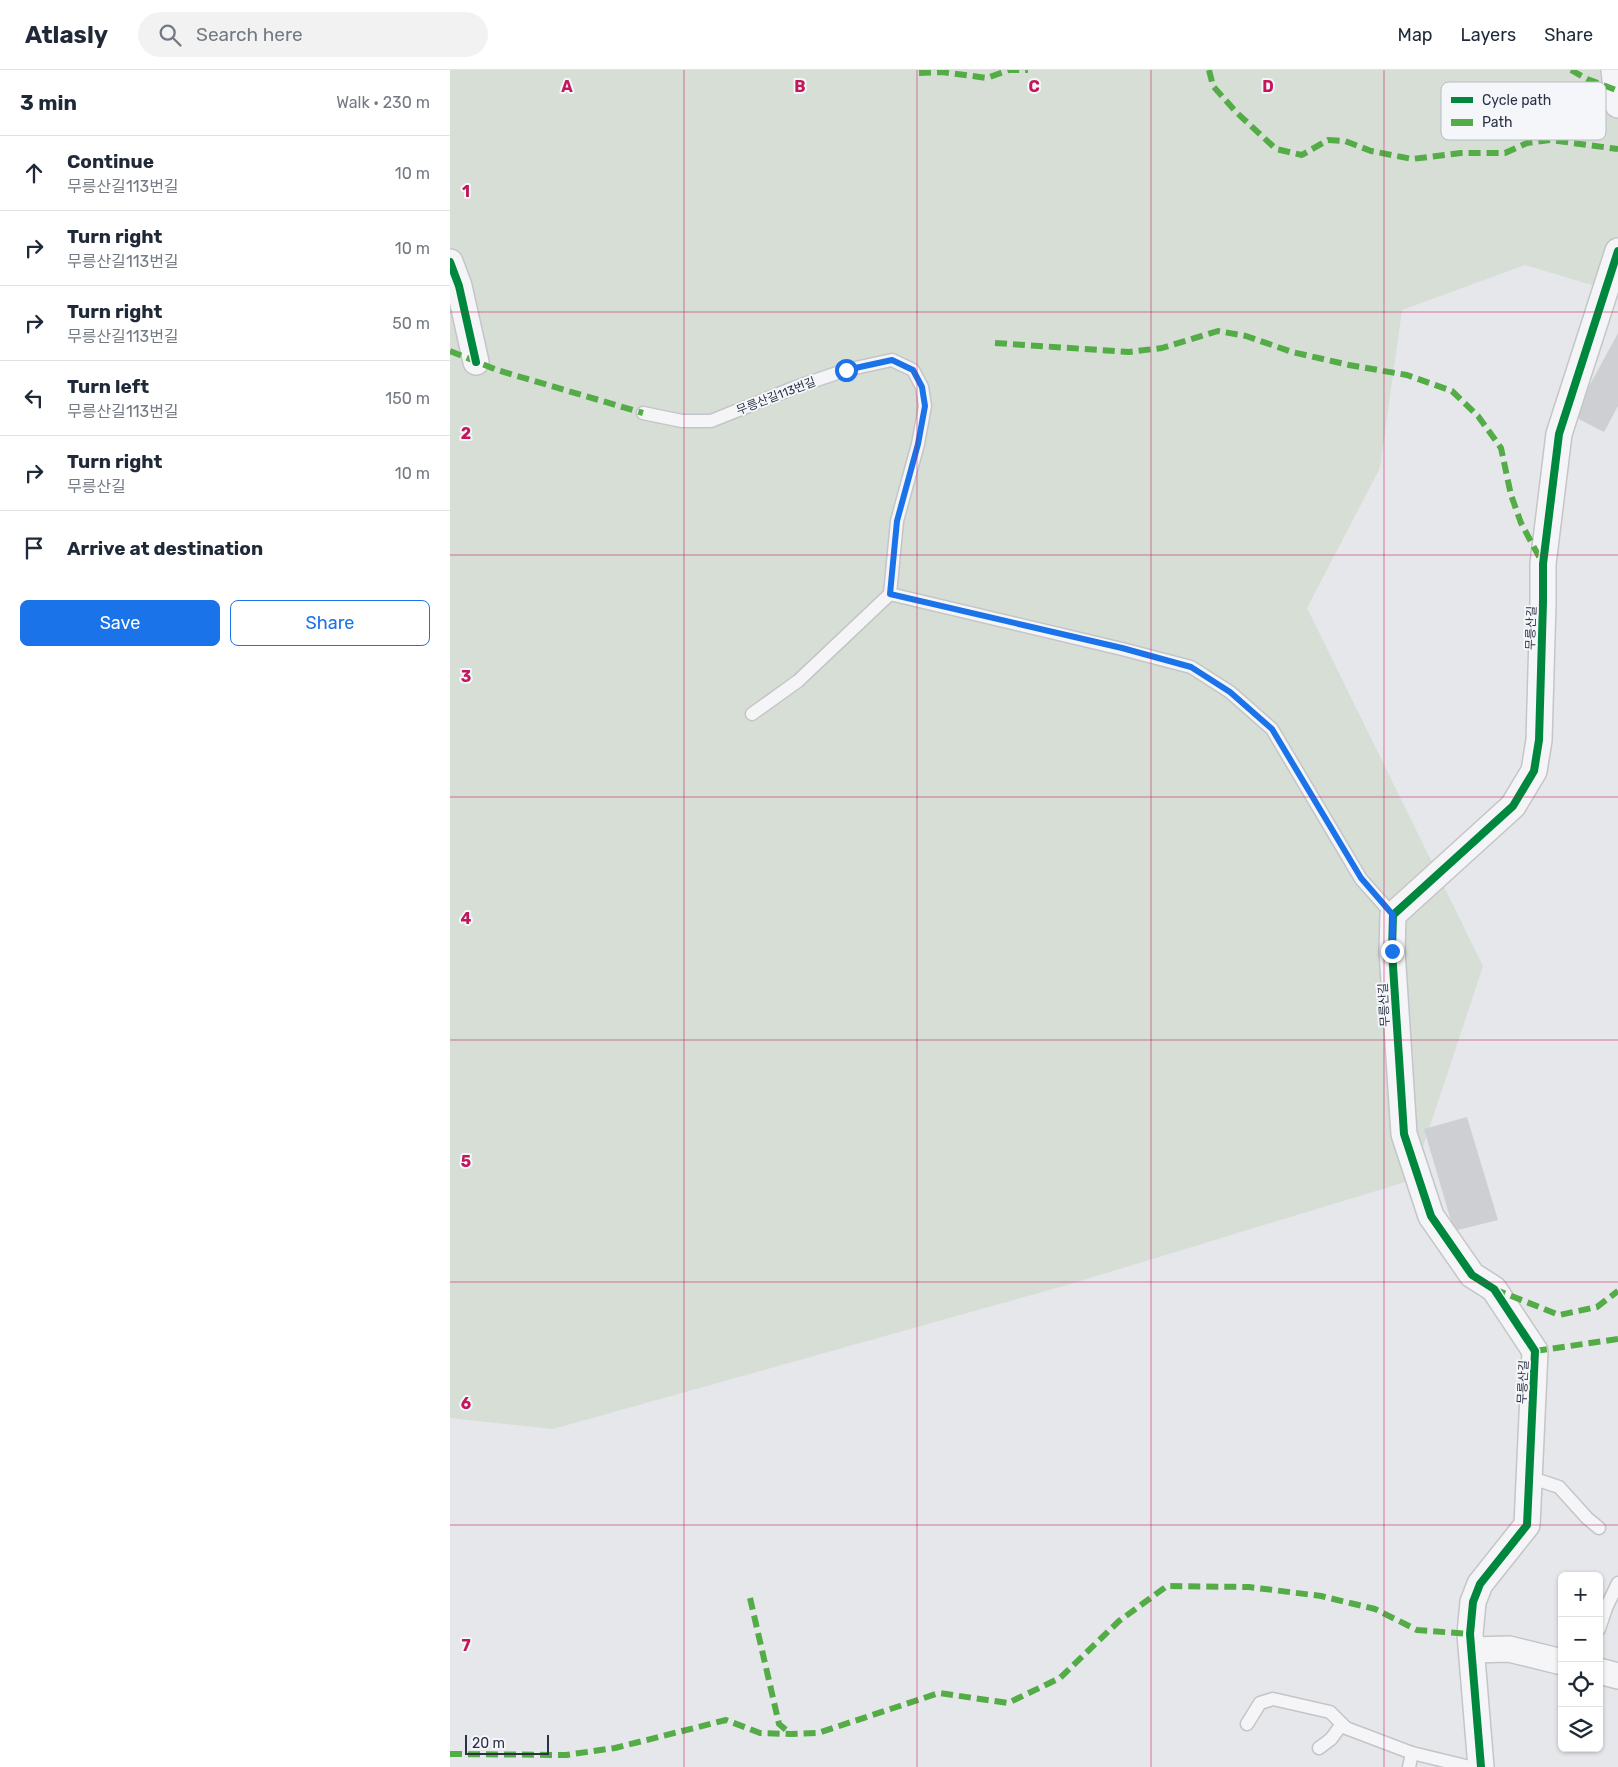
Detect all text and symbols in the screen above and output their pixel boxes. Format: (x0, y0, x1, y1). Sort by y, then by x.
search box (138, 12, 488, 57)
text: Atlasly (25, 21, 108, 49)
icon: search (156, 21, 184, 49)
text: Search here (196, 23, 303, 46)
text: Map (1398, 24, 1433, 46)
text: Layers (1461, 24, 1516, 46)
text: Share (1544, 24, 1593, 46)
text: A (561, 77, 573, 96)
text: B (794, 77, 806, 96)
text: C (1028, 77, 1040, 96)
text: D (1262, 77, 1274, 96)
legend (1441, 82, 1606, 140)
text: 3 min (20, 90, 77, 115)
text: Cycle path (1482, 92, 1551, 109)
text: Walk · 230 m (336, 93, 430, 112)
text: Path (1482, 114, 1513, 131)
text: Continue (67, 150, 154, 173)
icon: ahead (20, 159, 48, 187)
text: 10 m (395, 164, 430, 183)
text: 무릉산길113번길 (67, 177, 179, 196)
text: 1 (462, 182, 470, 201)
text: Turn right (67, 225, 162, 248)
icon: right (20, 234, 48, 262)
text: 10 m (395, 239, 430, 258)
text: 무릉산길113번길 (67, 252, 179, 271)
text: Turn right (67, 300, 162, 323)
icon: right (20, 309, 48, 337)
text: 50 m (392, 314, 430, 333)
text: 무릉산길113번길 (67, 327, 179, 346)
route start (835, 359, 858, 382)
street label: 무릉산길113번길 (734, 374, 818, 418)
text: Turn left (67, 375, 149, 398)
icon: left (20, 384, 48, 412)
text: 150 m (385, 389, 430, 408)
text: 무릉산길113번길 (67, 402, 179, 421)
text: 2 (461, 424, 471, 443)
text: Turn right (67, 450, 162, 473)
icon: right (20, 459, 48, 487)
text: 10 m (395, 464, 430, 483)
text: 무릉산길 (67, 477, 126, 496)
icon: arrive (20, 534, 48, 562)
text: Arrive at destination (67, 537, 263, 560)
button: Save (20, 600, 220, 646)
button: Share (230, 600, 430, 646)
street label: 무릉산길 (1523, 606, 1539, 650)
text: 3 (461, 667, 471, 686)
text: 4 (461, 909, 472, 928)
route end (1381, 940, 1404, 963)
street label: 무릉산길 (1376, 983, 1392, 1027)
text: 5 (461, 1152, 471, 1171)
street label: 무릉산길 (1515, 1360, 1531, 1404)
text: 6 (461, 1394, 471, 1413)
map controls (1558, 1572, 1603, 1752)
button: + (1558, 1572, 1603, 1617)
button: − (1558, 1617, 1603, 1662)
text: 7 (461, 1636, 471, 1655)
button: locate (1558, 1662, 1603, 1707)
button: layers (1558, 1707, 1603, 1752)
scale bar (465, 1732, 549, 1755)
text: 20 m (472, 1735, 505, 1752)

